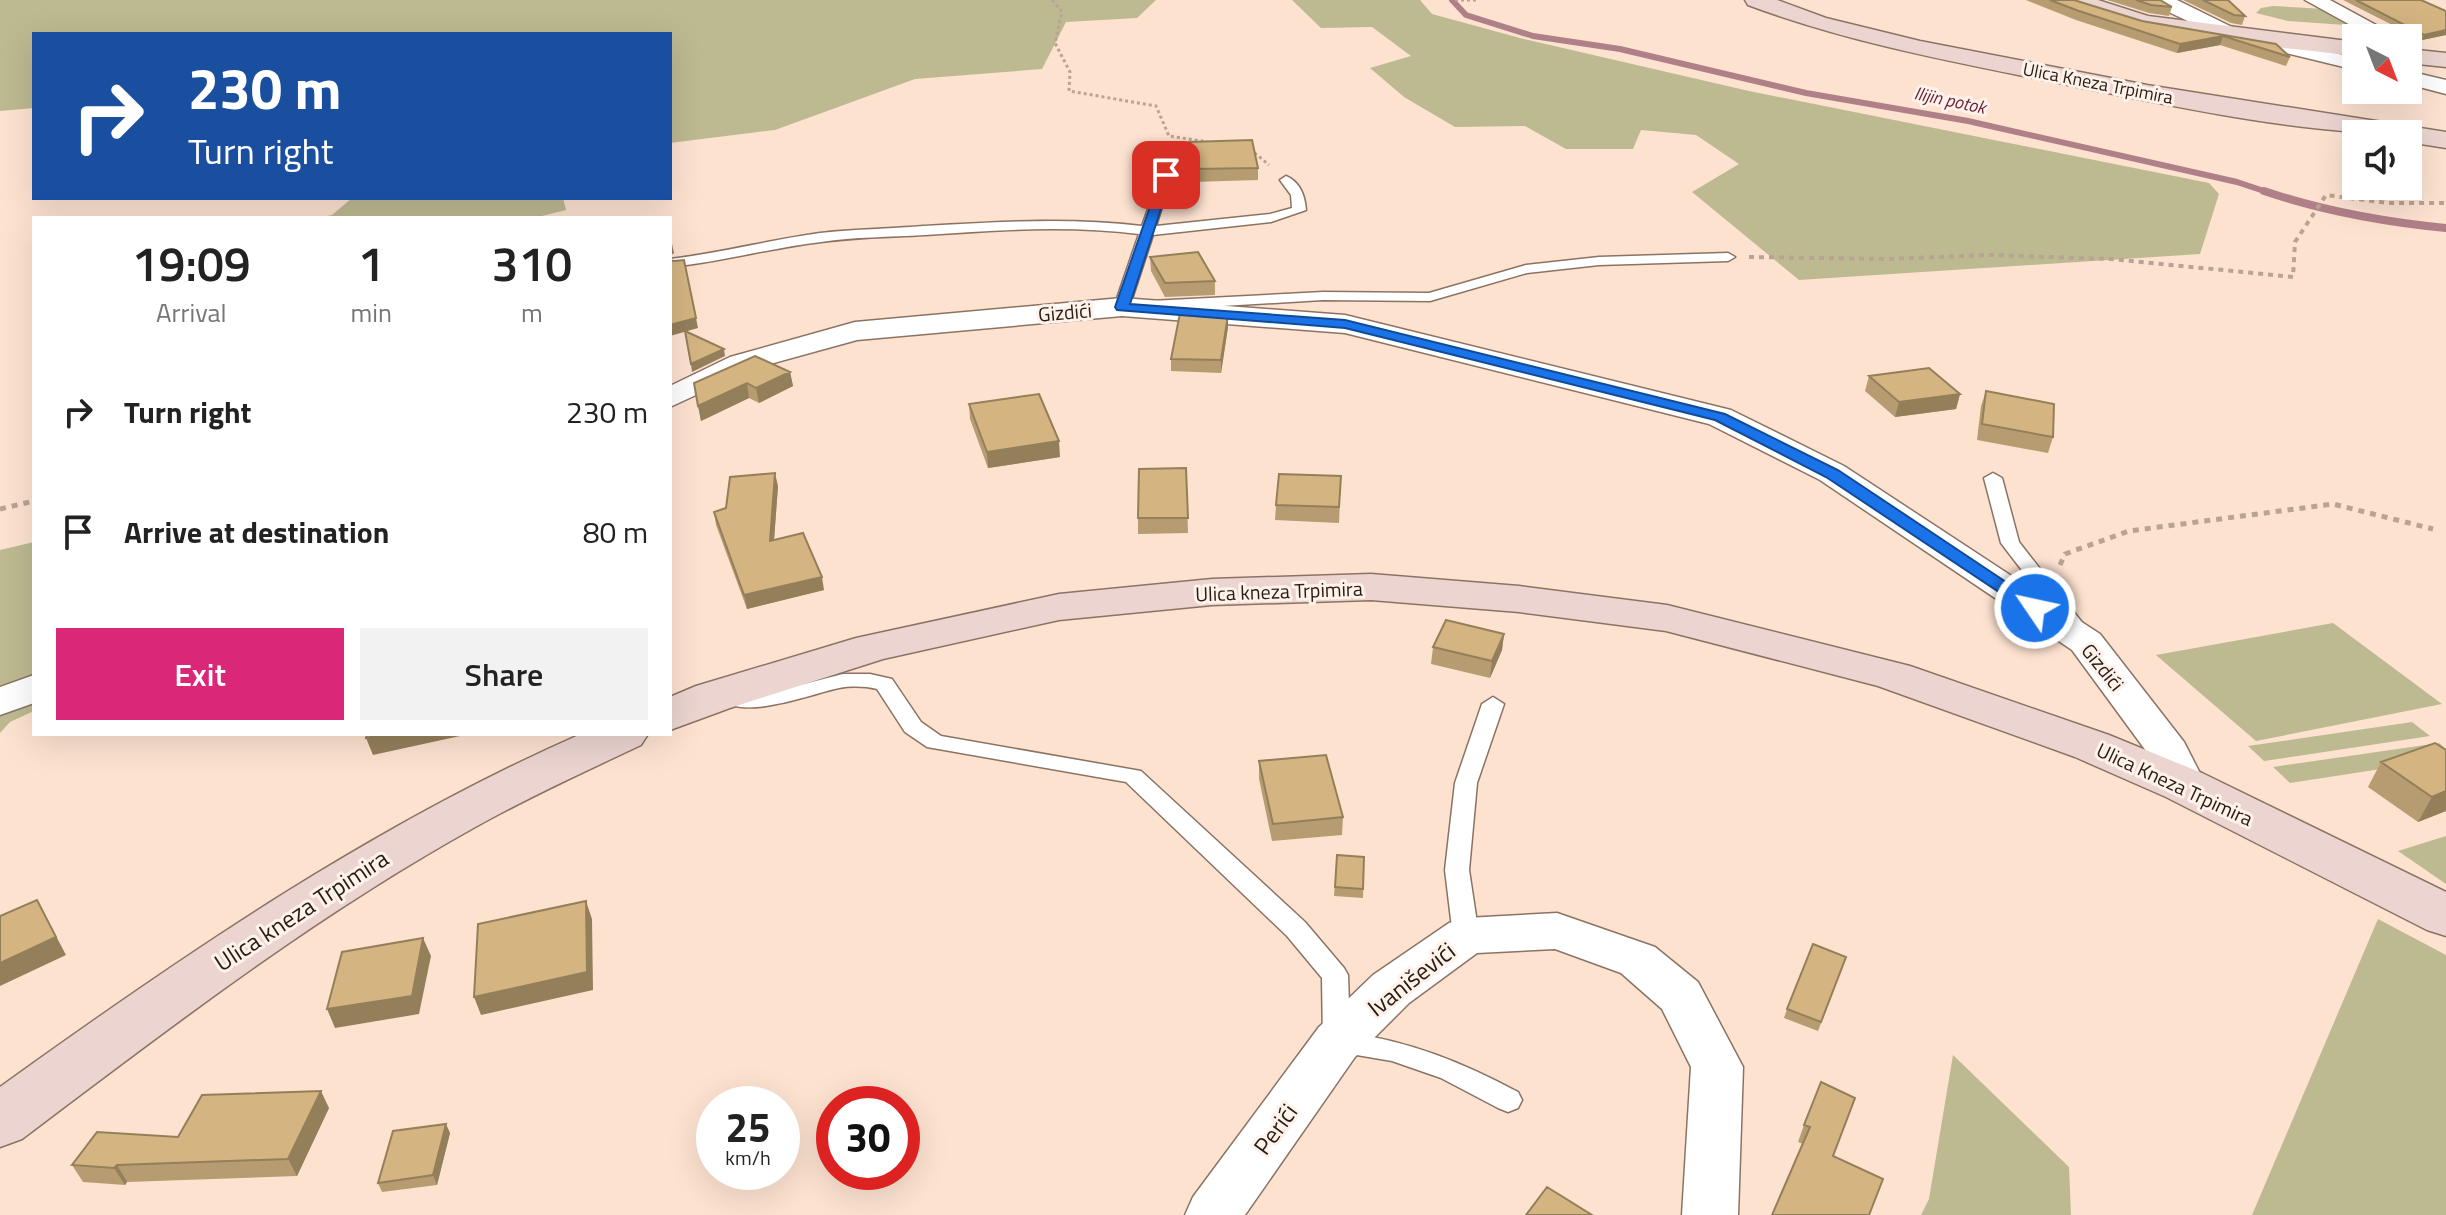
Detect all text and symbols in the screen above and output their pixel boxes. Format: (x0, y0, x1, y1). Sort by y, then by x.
north arrow (2342, 24, 2422, 104)
map controls (2342, 24, 2422, 200)
text: 230 m (188, 46, 341, 131)
street label: Ulica Kneza Trpimira (2021, 55, 2175, 111)
icon: right (56, 64, 160, 168)
water label: Ilijin potok (1912, 79, 1990, 121)
button: sound (2342, 120, 2422, 200)
text: Turn right (188, 123, 333, 178)
pin (1132, 141, 1200, 209)
icon: arrive (1144, 153, 1188, 197)
text: 19:09 (132, 227, 251, 300)
text: 1 (358, 227, 385, 300)
text: 310 (492, 227, 572, 300)
text: Arrival (156, 293, 226, 332)
text: min (350, 293, 392, 332)
text: m (521, 293, 543, 332)
street label: Gizdići (1037, 294, 1093, 330)
text: Turn right (124, 389, 252, 435)
text: 230 m (566, 389, 648, 435)
icon: right (56, 390, 100, 434)
text: Arrive at destination (124, 509, 389, 555)
text: 80 m (583, 509, 648, 555)
icon: arrive (56, 510, 100, 554)
position arrow (1993, 566, 2077, 650)
street label: Ulica kneza Trpimira (1195, 573, 1363, 609)
button: Exit (56, 628, 344, 720)
button: Share (360, 628, 648, 720)
street label: Gizdići (2074, 636, 2132, 698)
street label: Ulica Kneza Trpimira (2092, 734, 2258, 834)
street label: Ulica kneza Trpimira (207, 840, 395, 980)
street label: Ivaniševići (1359, 933, 1463, 1025)
speed limit sign: 30 (816, 1086, 920, 1190)
street label: Perići (1244, 1096, 1306, 1162)
text: 25 (726, 1097, 770, 1158)
text: km/h (725, 1142, 771, 1173)

